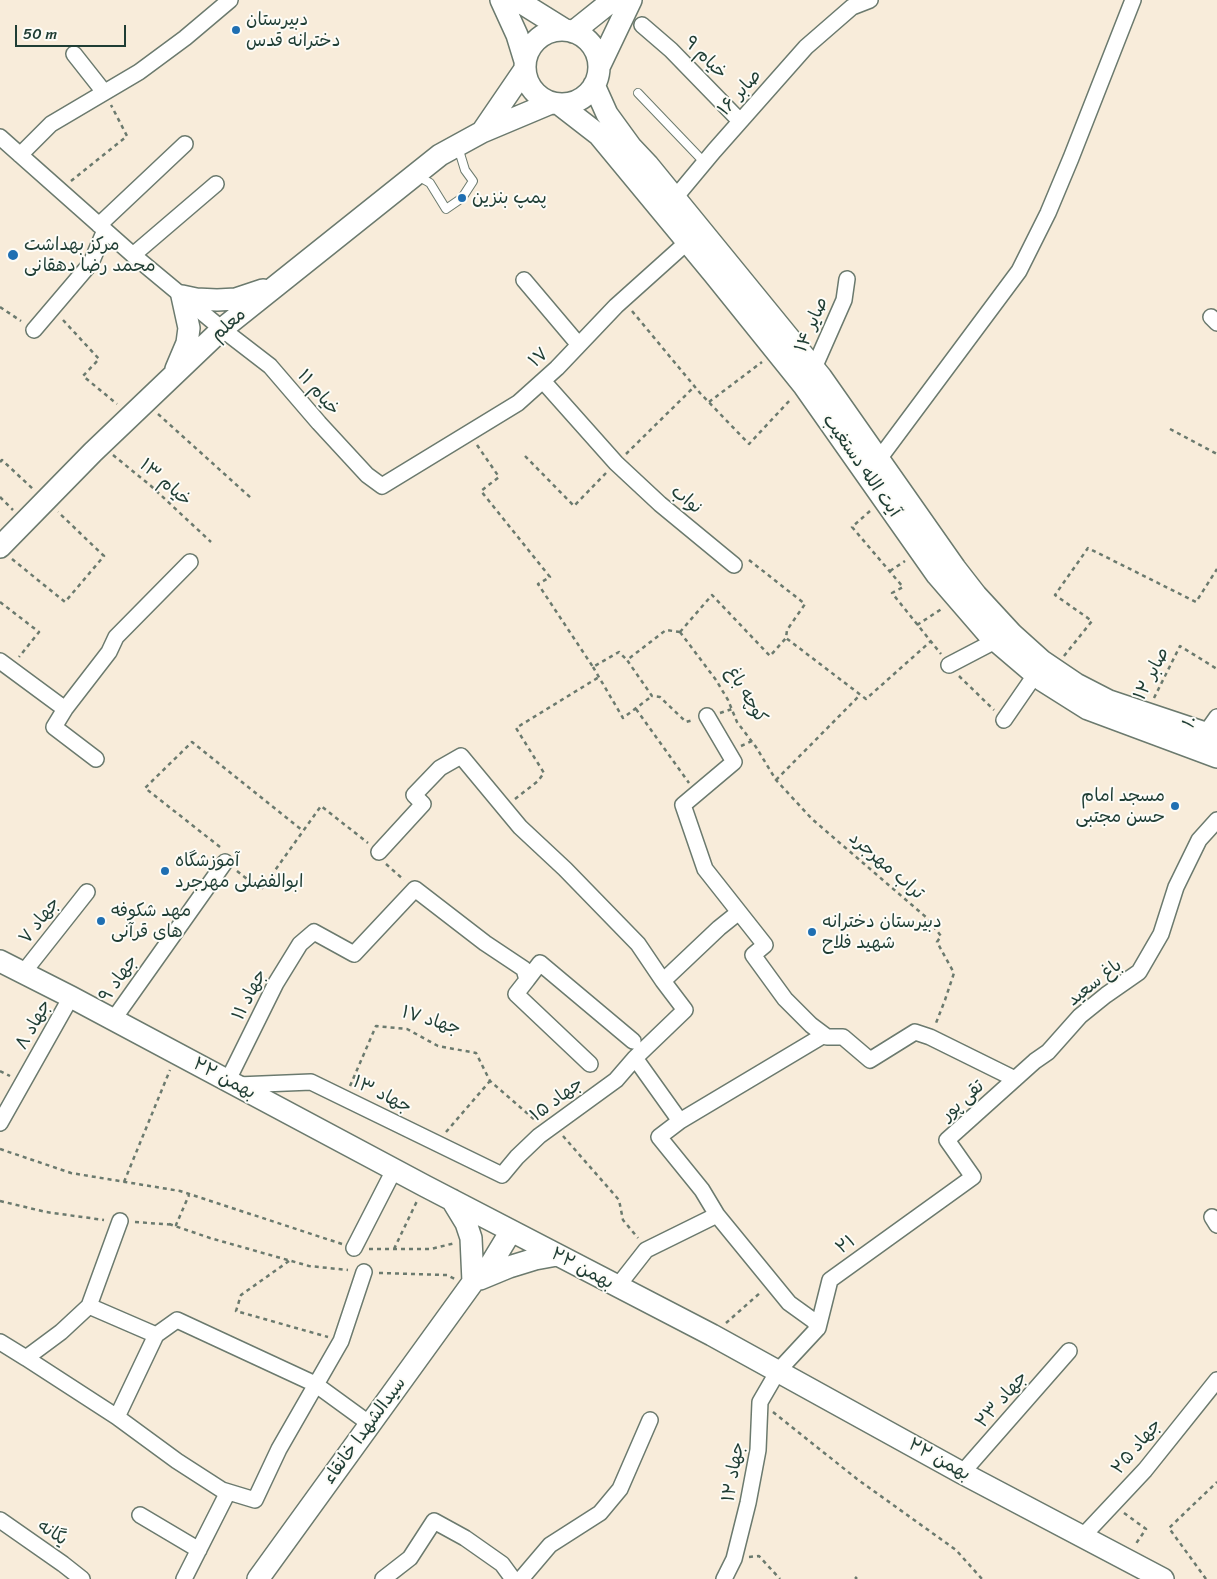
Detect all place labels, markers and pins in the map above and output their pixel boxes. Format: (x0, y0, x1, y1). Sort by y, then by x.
place label: دبیرستان دخترانه قدس (246, 9, 340, 52)
marker: دبیرستان دخترانه قدس (230, 24, 242, 36)
place label: پمپ بنزین (472, 187, 547, 209)
marker: پمپ بنزین (456, 192, 468, 204)
place label: مرکز بهداشت محمد رضا دهقانی (24, 234, 156, 276)
marker: مرکز بهداشت محمد رضا دهقانی (6, 248, 20, 262)
place label: مسجد امام حسن مجتبی (1076, 785, 1165, 828)
marker: مسجد امام حسن مجتبی (1169, 800, 1181, 812)
place label: آموزشگاه ابوالفضلی مهرجرد (175, 850, 303, 892)
marker: آموزشگاه ابوالفضلی مهرجرد (159, 865, 171, 877)
place label: مهد شکوفه های قرآنی (111, 900, 191, 942)
place label: دبیرستان دخترانه شهید فلاح (822, 911, 942, 954)
marker: مهد شکوفه های قرآنی (95, 915, 107, 927)
marker: دبیرستان دخترانه شهید فلاح (806, 926, 818, 938)

